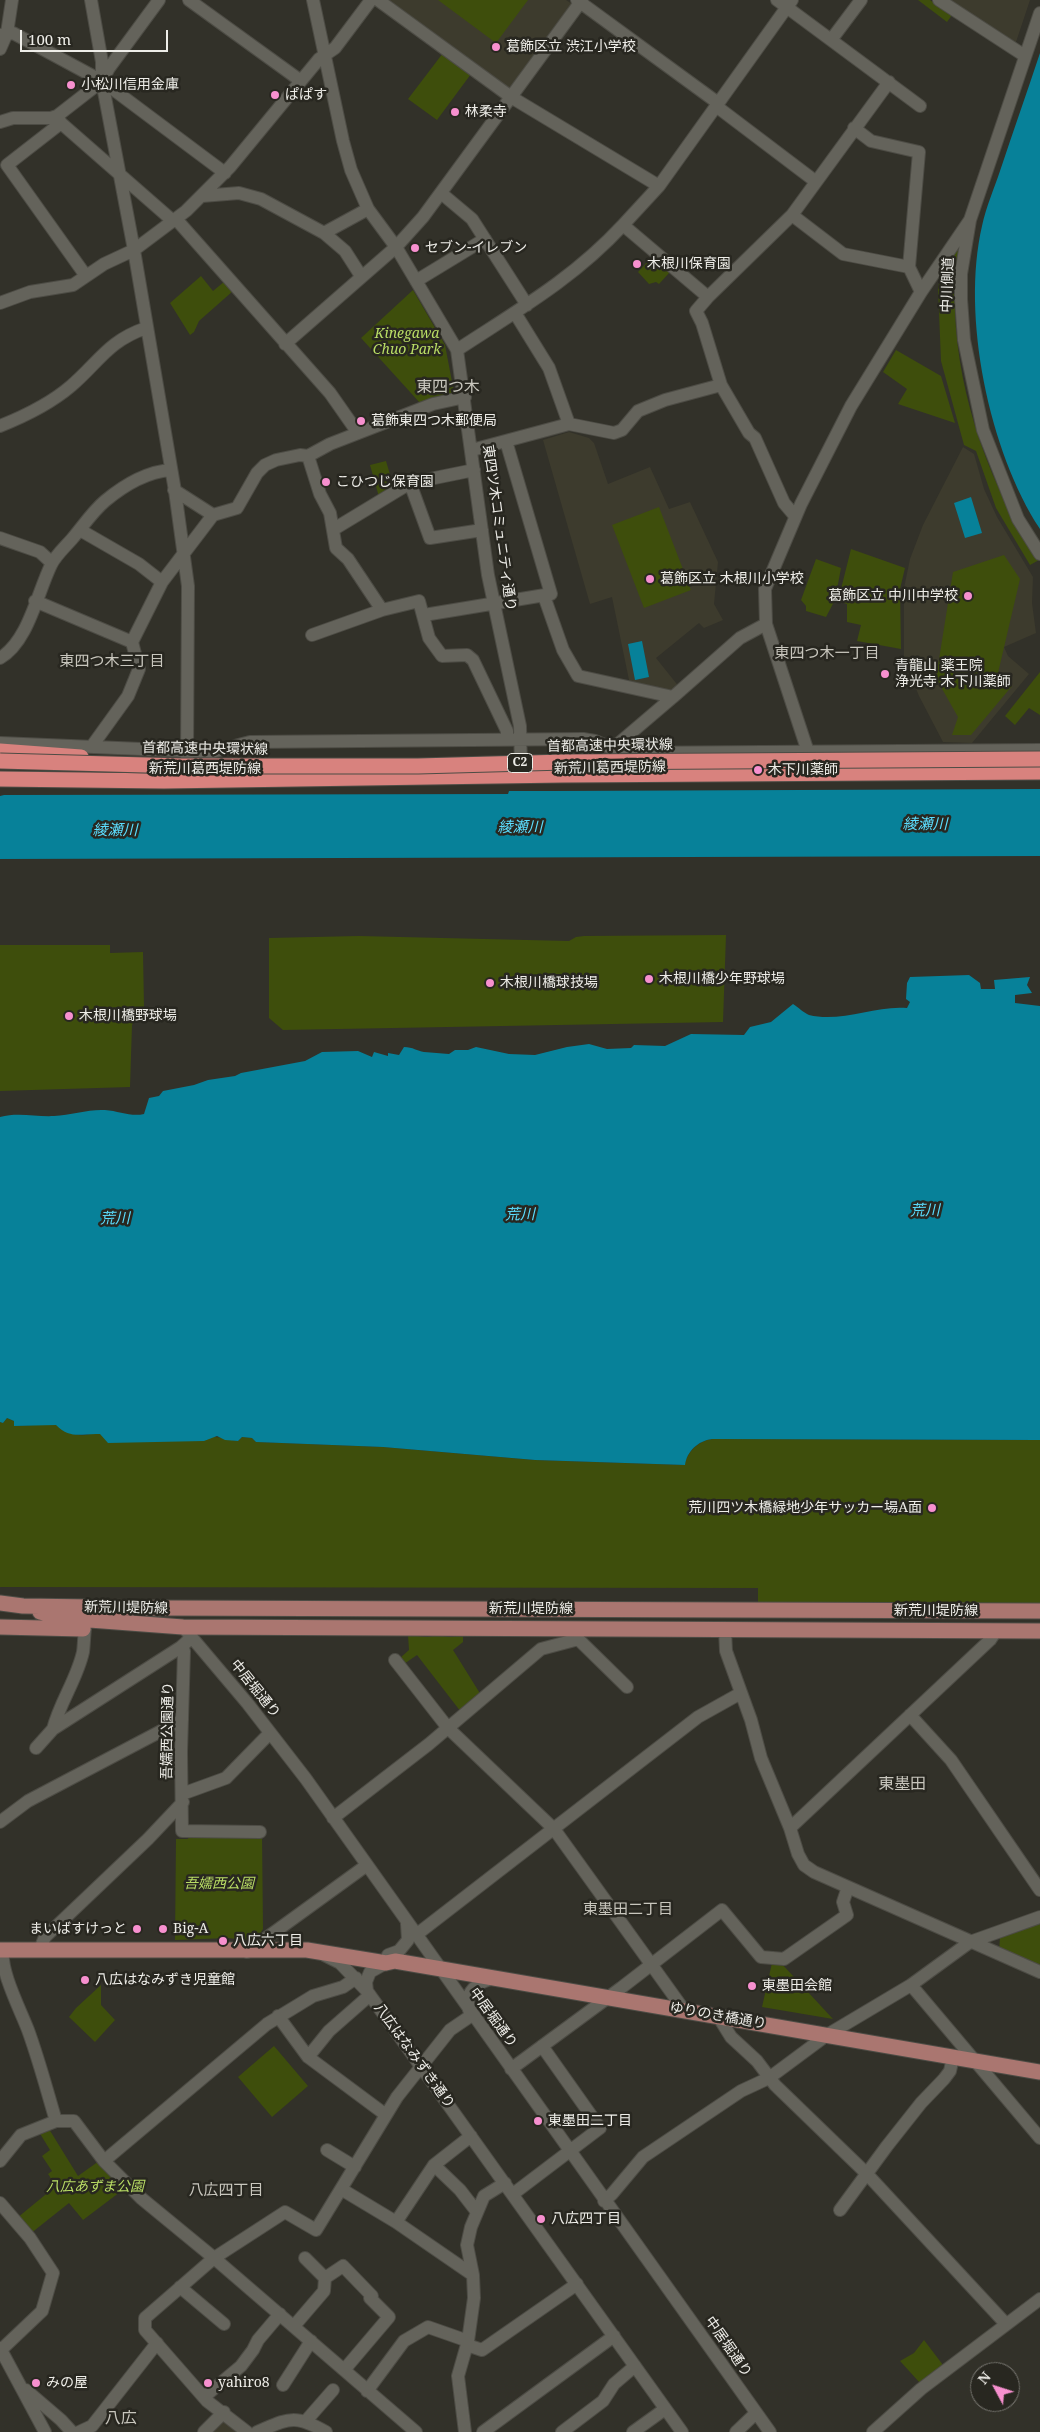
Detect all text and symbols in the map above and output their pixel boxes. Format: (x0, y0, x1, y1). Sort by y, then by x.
scale bar (22, 20, 170, 52)
text: 100 m (28, 29, 71, 49)
place label: 葛飾区立 渋江小学校 (506, 39, 636, 55)
marker: 葛飾区立 渋江小学校 (490, 41, 502, 53)
place label: 小松川信用金庫 (81, 77, 179, 93)
marker: 小松川信用金庫 (65, 79, 77, 91)
place label: ぱぱす (285, 87, 327, 103)
marker: ぱぱす (269, 89, 281, 101)
place label: 林柔寺 (465, 104, 507, 120)
marker: 林柔寺 (449, 106, 461, 118)
place label: セブン-イレブン (425, 240, 527, 256)
marker: セブン-イレブン (409, 242, 421, 254)
place label: 木根川保育園 (647, 256, 731, 272)
street label: 中川側道 (939, 257, 957, 313)
marker: 木根川保育園 (631, 258, 643, 270)
park label: Kinegawa Chuo Park (373, 326, 441, 358)
district label: 東四つ木 (416, 377, 480, 397)
place label: 葛飾東四つ木郵便局 (371, 413, 497, 429)
marker: 葛飾東四つ木郵便局 (355, 415, 367, 427)
street label: 東四ツ木コミュニティ通り (479, 444, 519, 612)
place label: こひつじ保育園 (336, 474, 434, 490)
marker: こひつじ保育園 (320, 476, 332, 488)
place label: 葛飾区立 木根川小学校 (660, 571, 804, 587)
marker: 葛飾区立 木根川小学校 (644, 573, 656, 585)
place label: 葛飾区立 中川中学校 (828, 588, 958, 604)
marker: 葛飾区立 中川中学校 (962, 590, 974, 602)
district label: 東四つ木一丁目 (775, 645, 879, 663)
district label: 東四つ木三丁目 (60, 653, 164, 671)
place label: 青龍山 薬王院 浄光寺 木下川薬師 (895, 658, 1011, 690)
marker: 青龍山 薬王院 浄光寺 木下川薬師 (879, 668, 891, 680)
street label: 首都高速中央環状線 (547, 737, 673, 755)
street label: 首都高速中央環状線 (142, 740, 268, 758)
road number: C2 (508, 754, 532, 772)
street label: 新荒川葛西堤防線 (554, 759, 666, 777)
street label: 新荒川葛西堤防線 (149, 761, 261, 777)
place label: 木下川薬師 (768, 762, 838, 778)
marker: 木下川薬師 (752, 764, 764, 776)
water label: 綾瀬川 (903, 816, 947, 834)
water label: 綾瀬川 (498, 819, 542, 837)
water label: 綾瀬川 (93, 822, 137, 840)
place label: 木根川橋少年野球場 (659, 971, 785, 987)
marker: 木根川橋少年野球場 (643, 973, 655, 985)
place label: 木根川橋球技場 (500, 975, 598, 991)
marker: 木根川橋球技場 (484, 977, 496, 989)
place label: 木根川橋野球場 (79, 1008, 177, 1024)
marker: 木根川橋野球場 (63, 1010, 75, 1022)
water label: 荒川 (910, 1202, 940, 1220)
water label: 荒川 (505, 1206, 535, 1224)
water label: 荒川 (100, 1210, 130, 1228)
place label: 荒川四ツ木橋緑地少年サッカー場A面 (688, 1500, 922, 1516)
marker: 荒川四ツ木橋緑地少年サッカー場A面 (926, 1502, 938, 1514)
street label: 新荒川堤防線 (84, 1599, 168, 1617)
street label: 新荒川堤防線 (489, 1601, 573, 1617)
street label: 新荒川堤防線 (894, 1603, 978, 1619)
street label: 中居堀通り (226, 1657, 284, 1721)
street label: 吾嬬西公園通り (159, 1682, 177, 1780)
district label: 東墨田 (878, 1774, 926, 1794)
park label: 吾嬬西公園 (184, 1876, 254, 1892)
district label: 東墨田二丁目 (583, 1901, 673, 1919)
place label: まいばすけっと (29, 1921, 127, 1937)
place label: Big-A (173, 1921, 208, 1937)
marker: まいばすけっと (131, 1923, 143, 1935)
marker: Big-A (157, 1923, 169, 1935)
place label: 八広六丁目 (233, 1933, 303, 1949)
marker: 八広六丁目 (217, 1935, 229, 1947)
place label: 八広はなみずき児童館 (95, 1972, 235, 1988)
marker: 八広はなみずき児童館 (79, 1974, 91, 1986)
place label: 東墨田会館 (762, 1978, 832, 1994)
marker: 東墨田会館 (746, 1980, 758, 1992)
street label: 中居堀通り (466, 1985, 520, 2051)
street label: ゆりのき橋通り (668, 1999, 768, 2033)
street label: 八広はなみずき通り (370, 2000, 458, 2112)
place label: 東墨田二丁目 (548, 2113, 632, 2129)
marker: 東墨田二丁目 (532, 2115, 544, 2127)
park label: 八広あずま公園 (46, 2179, 144, 2195)
district label: 八広四丁目 (189, 2182, 263, 2200)
place label: 八広四丁目 (551, 2211, 621, 2227)
marker: 八広四丁目 (535, 2213, 547, 2225)
street label: 中居堀通り (701, 2314, 755, 2380)
north arrow (970, 2362, 1020, 2412)
text: N (973, 2367, 995, 2388)
place label: みの屋 (46, 2375, 88, 2391)
place label: yahiro8 (218, 2375, 270, 2391)
marker: みの屋 (30, 2377, 42, 2389)
marker: yahiro8 (202, 2377, 214, 2389)
district label: 八広 (105, 2408, 137, 2428)

